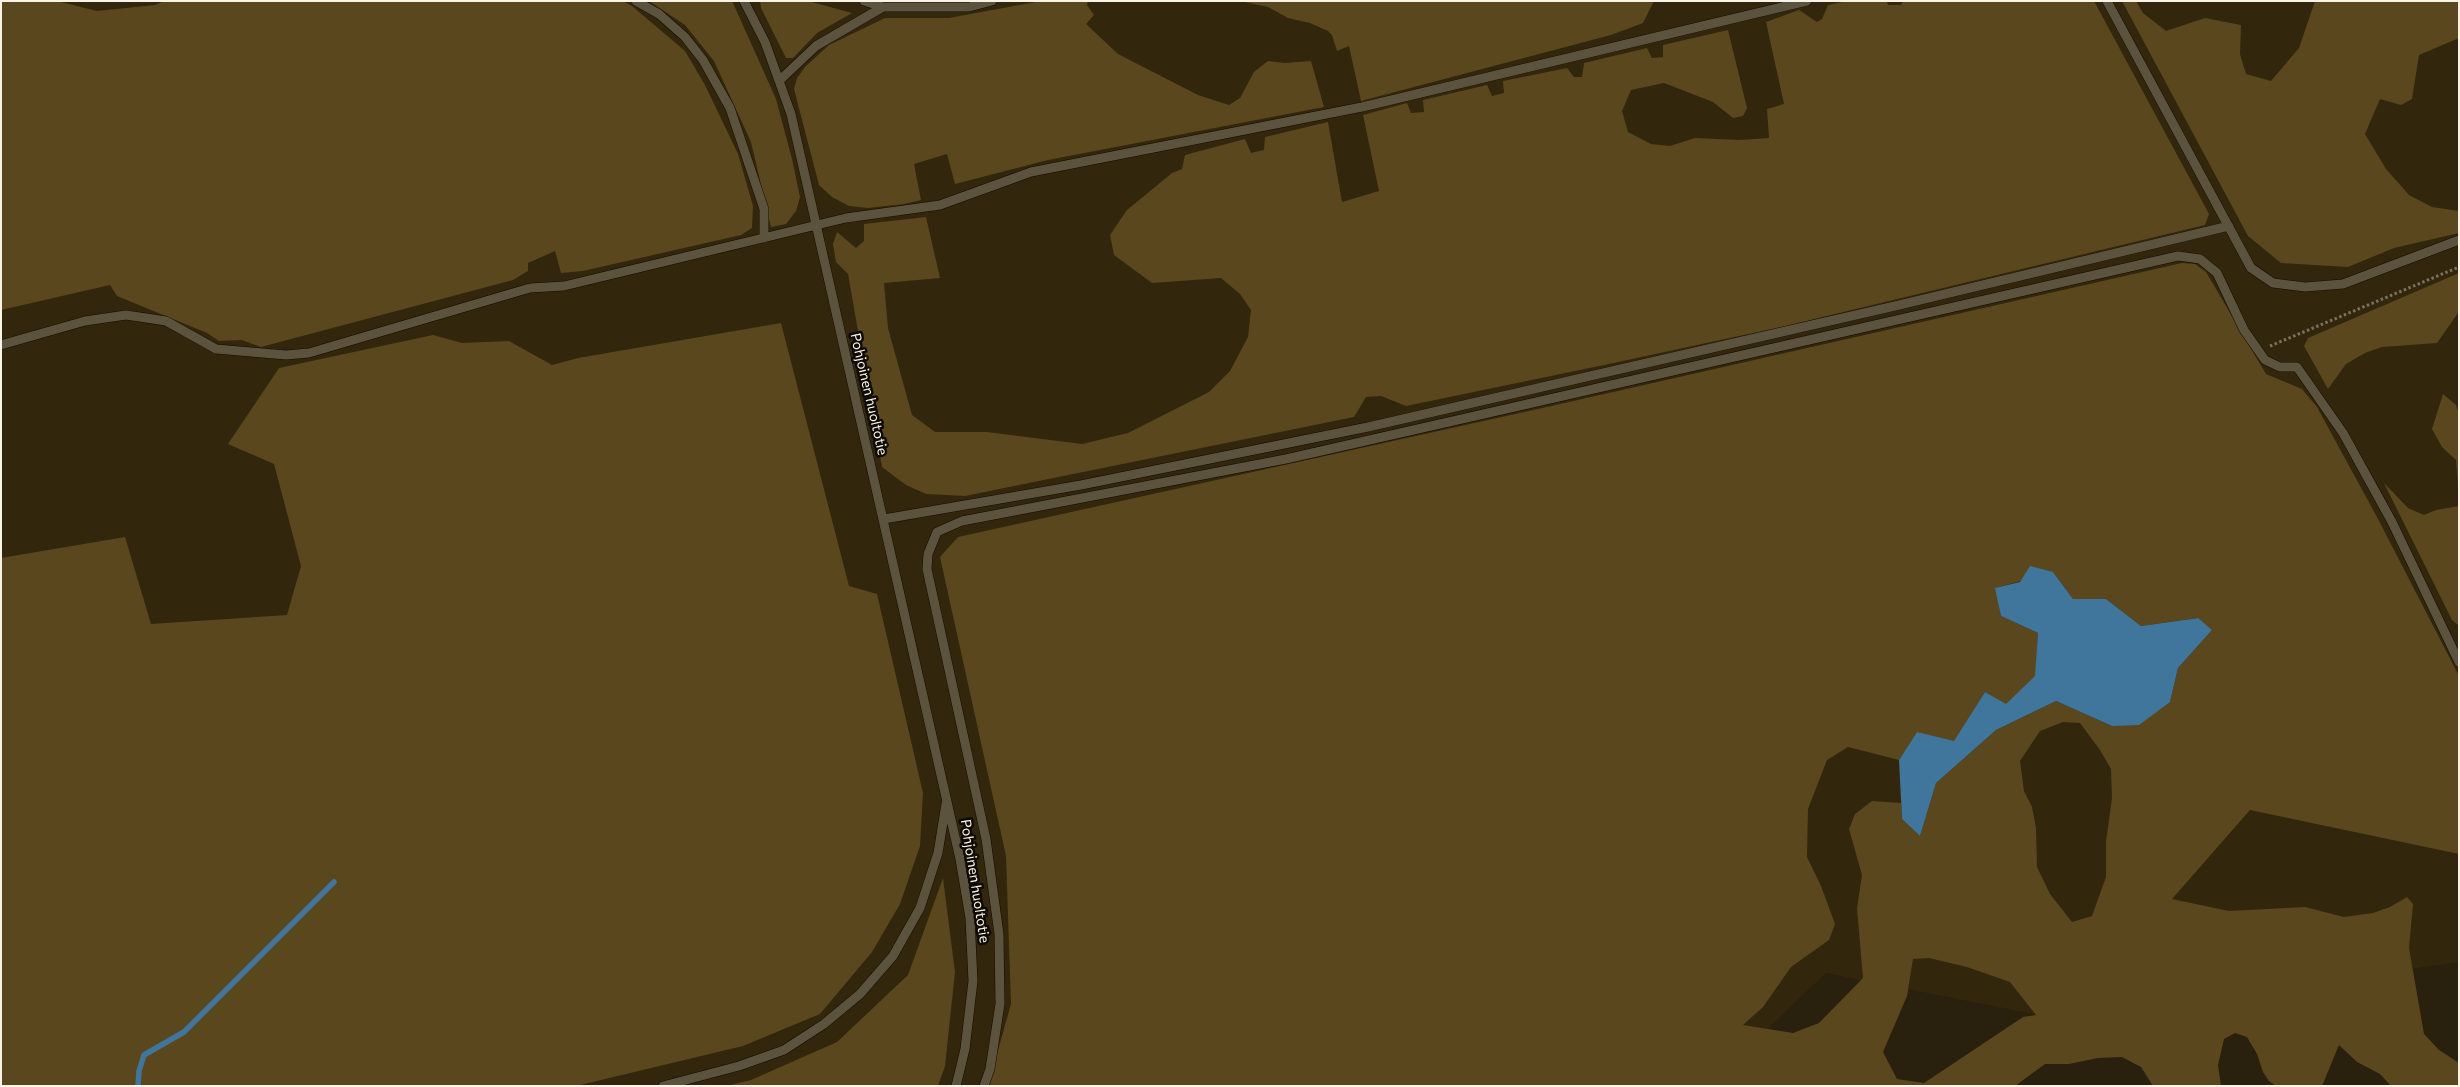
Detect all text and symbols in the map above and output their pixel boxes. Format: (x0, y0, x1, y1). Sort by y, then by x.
street label: Pohjoinen huoltotie (847, 331, 891, 457)
street label: Pohjoinen huoltotie (957, 818, 993, 944)

